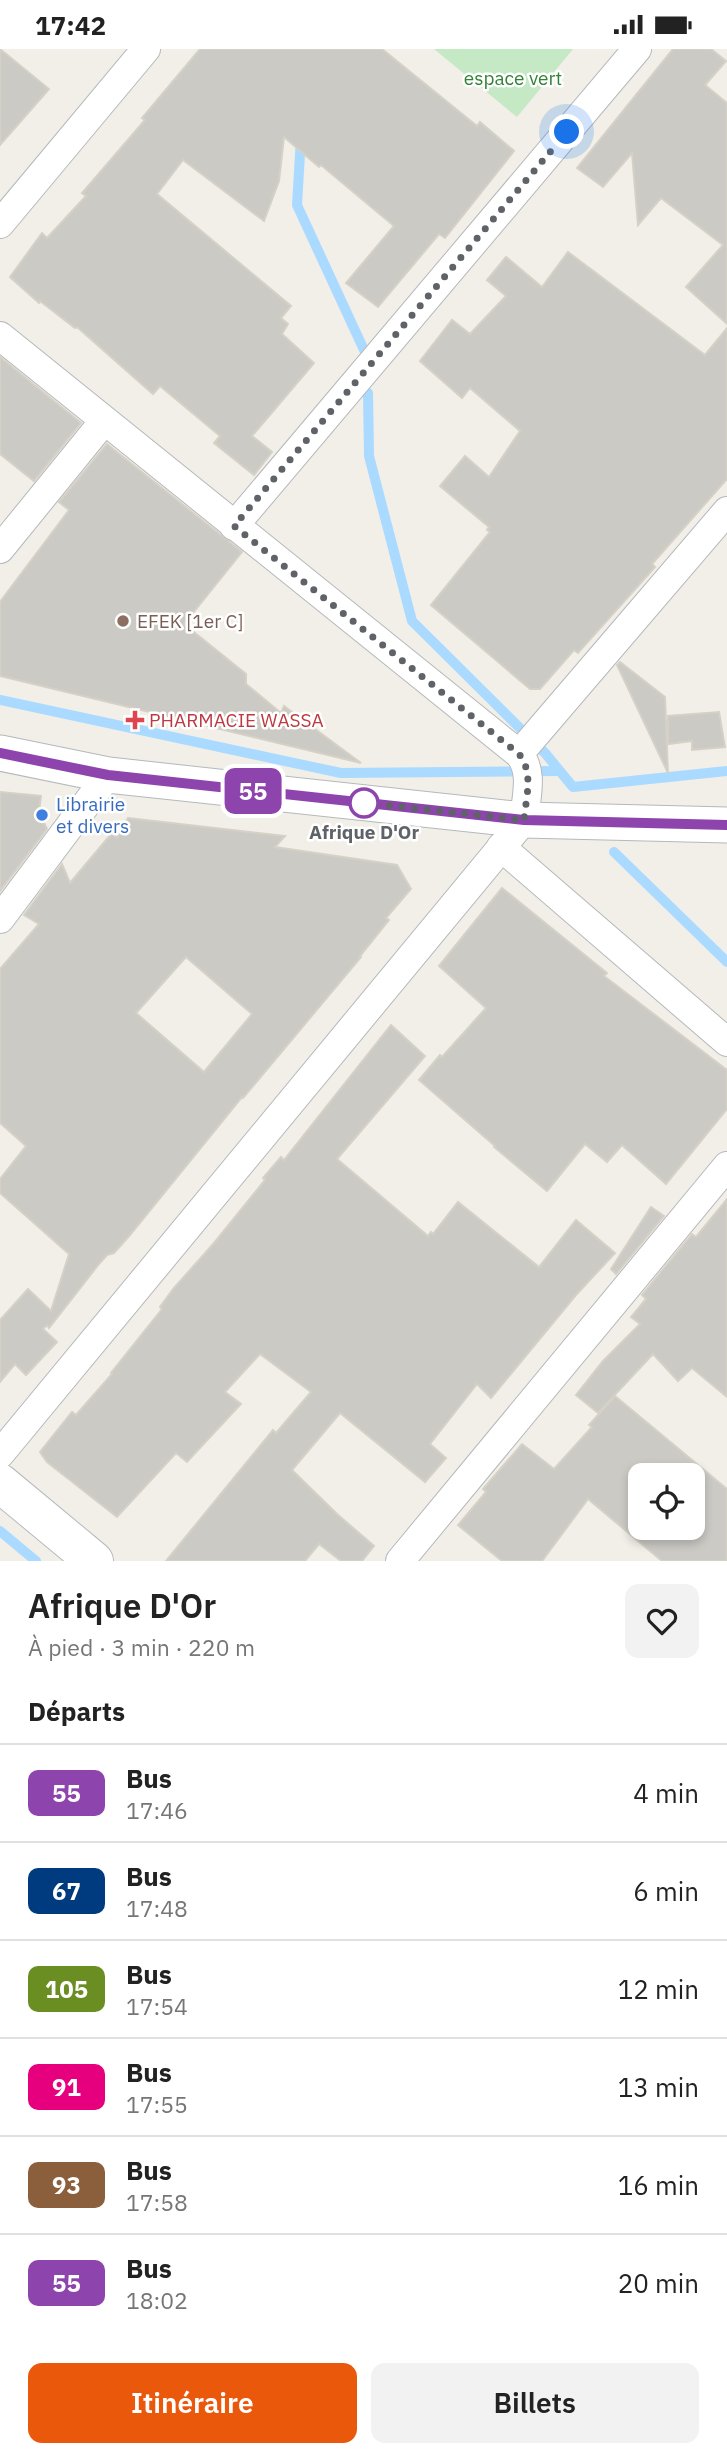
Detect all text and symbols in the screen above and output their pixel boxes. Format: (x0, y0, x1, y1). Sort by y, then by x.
text: 17:42 (35, 8, 106, 42)
park label: espace vert (464, 66, 562, 90)
your location (549, 114, 584, 149)
place label: EFEK [1er C] (137, 609, 243, 633)
marker: EFEK [1er C] (115, 613, 131, 629)
place label: PHARMACIE WASSA (149, 708, 324, 732)
marker: PHARMACIE WASSA (127, 712, 143, 728)
line badge: 55 (222, 768, 284, 814)
text: 55 (239, 775, 267, 807)
marker: Afrique D'Or (349, 788, 379, 818)
place label: Librairie et divers (56, 792, 129, 838)
marker: Librairie et divers (34, 807, 50, 823)
place label: Afrique D'Or (309, 820, 419, 844)
map controls (628, 1463, 705, 1540)
button: locate (628, 1463, 705, 1540)
text: Afrique D'Or (28, 1584, 216, 1627)
button: heart (625, 1584, 699, 1658)
text: À pied · 3 min · 220 m (28, 1632, 255, 1662)
text: Départs (28, 1694, 125, 1728)
text: Bus (126, 1761, 172, 1795)
text: 4 min (633, 1776, 699, 1810)
text: 55 (52, 1777, 81, 1809)
text: 17:46 (126, 1795, 188, 1825)
text: Bus (126, 1859, 172, 1893)
text: 6 min (633, 1874, 699, 1908)
text: 67 (52, 1875, 81, 1907)
text: 17:48 (126, 1893, 188, 1923)
text: Bus (126, 1957, 172, 1991)
text: 12 min (618, 1972, 699, 2006)
text: 105 (45, 1973, 88, 2005)
text: 17:54 (126, 1991, 188, 2021)
text: Bus (126, 2055, 172, 2089)
text: 13 min (618, 2070, 699, 2104)
text: 91 (52, 2071, 81, 2103)
text: 17:55 (126, 2089, 188, 2119)
text: Bus (126, 2153, 172, 2187)
text: 16 min (618, 2168, 699, 2202)
text: 93 (52, 2169, 81, 2201)
text: 17:58 (126, 2187, 188, 2217)
text: Bus (126, 2251, 172, 2285)
text: 20 min (618, 2266, 699, 2300)
text: 55 (52, 2267, 81, 2299)
text: 18:02 (126, 2285, 188, 2315)
button: Itinéraire (28, 2363, 357, 2443)
button: Billets (371, 2363, 699, 2443)

